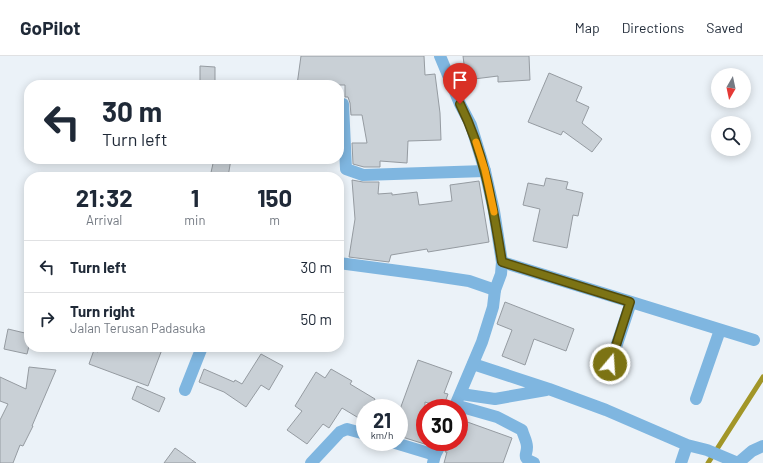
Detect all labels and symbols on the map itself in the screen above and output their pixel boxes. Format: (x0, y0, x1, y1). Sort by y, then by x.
pin (443, 63, 477, 104)
north arrow (711, 68, 751, 108)
position arrow (589, 343, 631, 385)
speed limit sign: 30 (416, 399, 468, 451)

